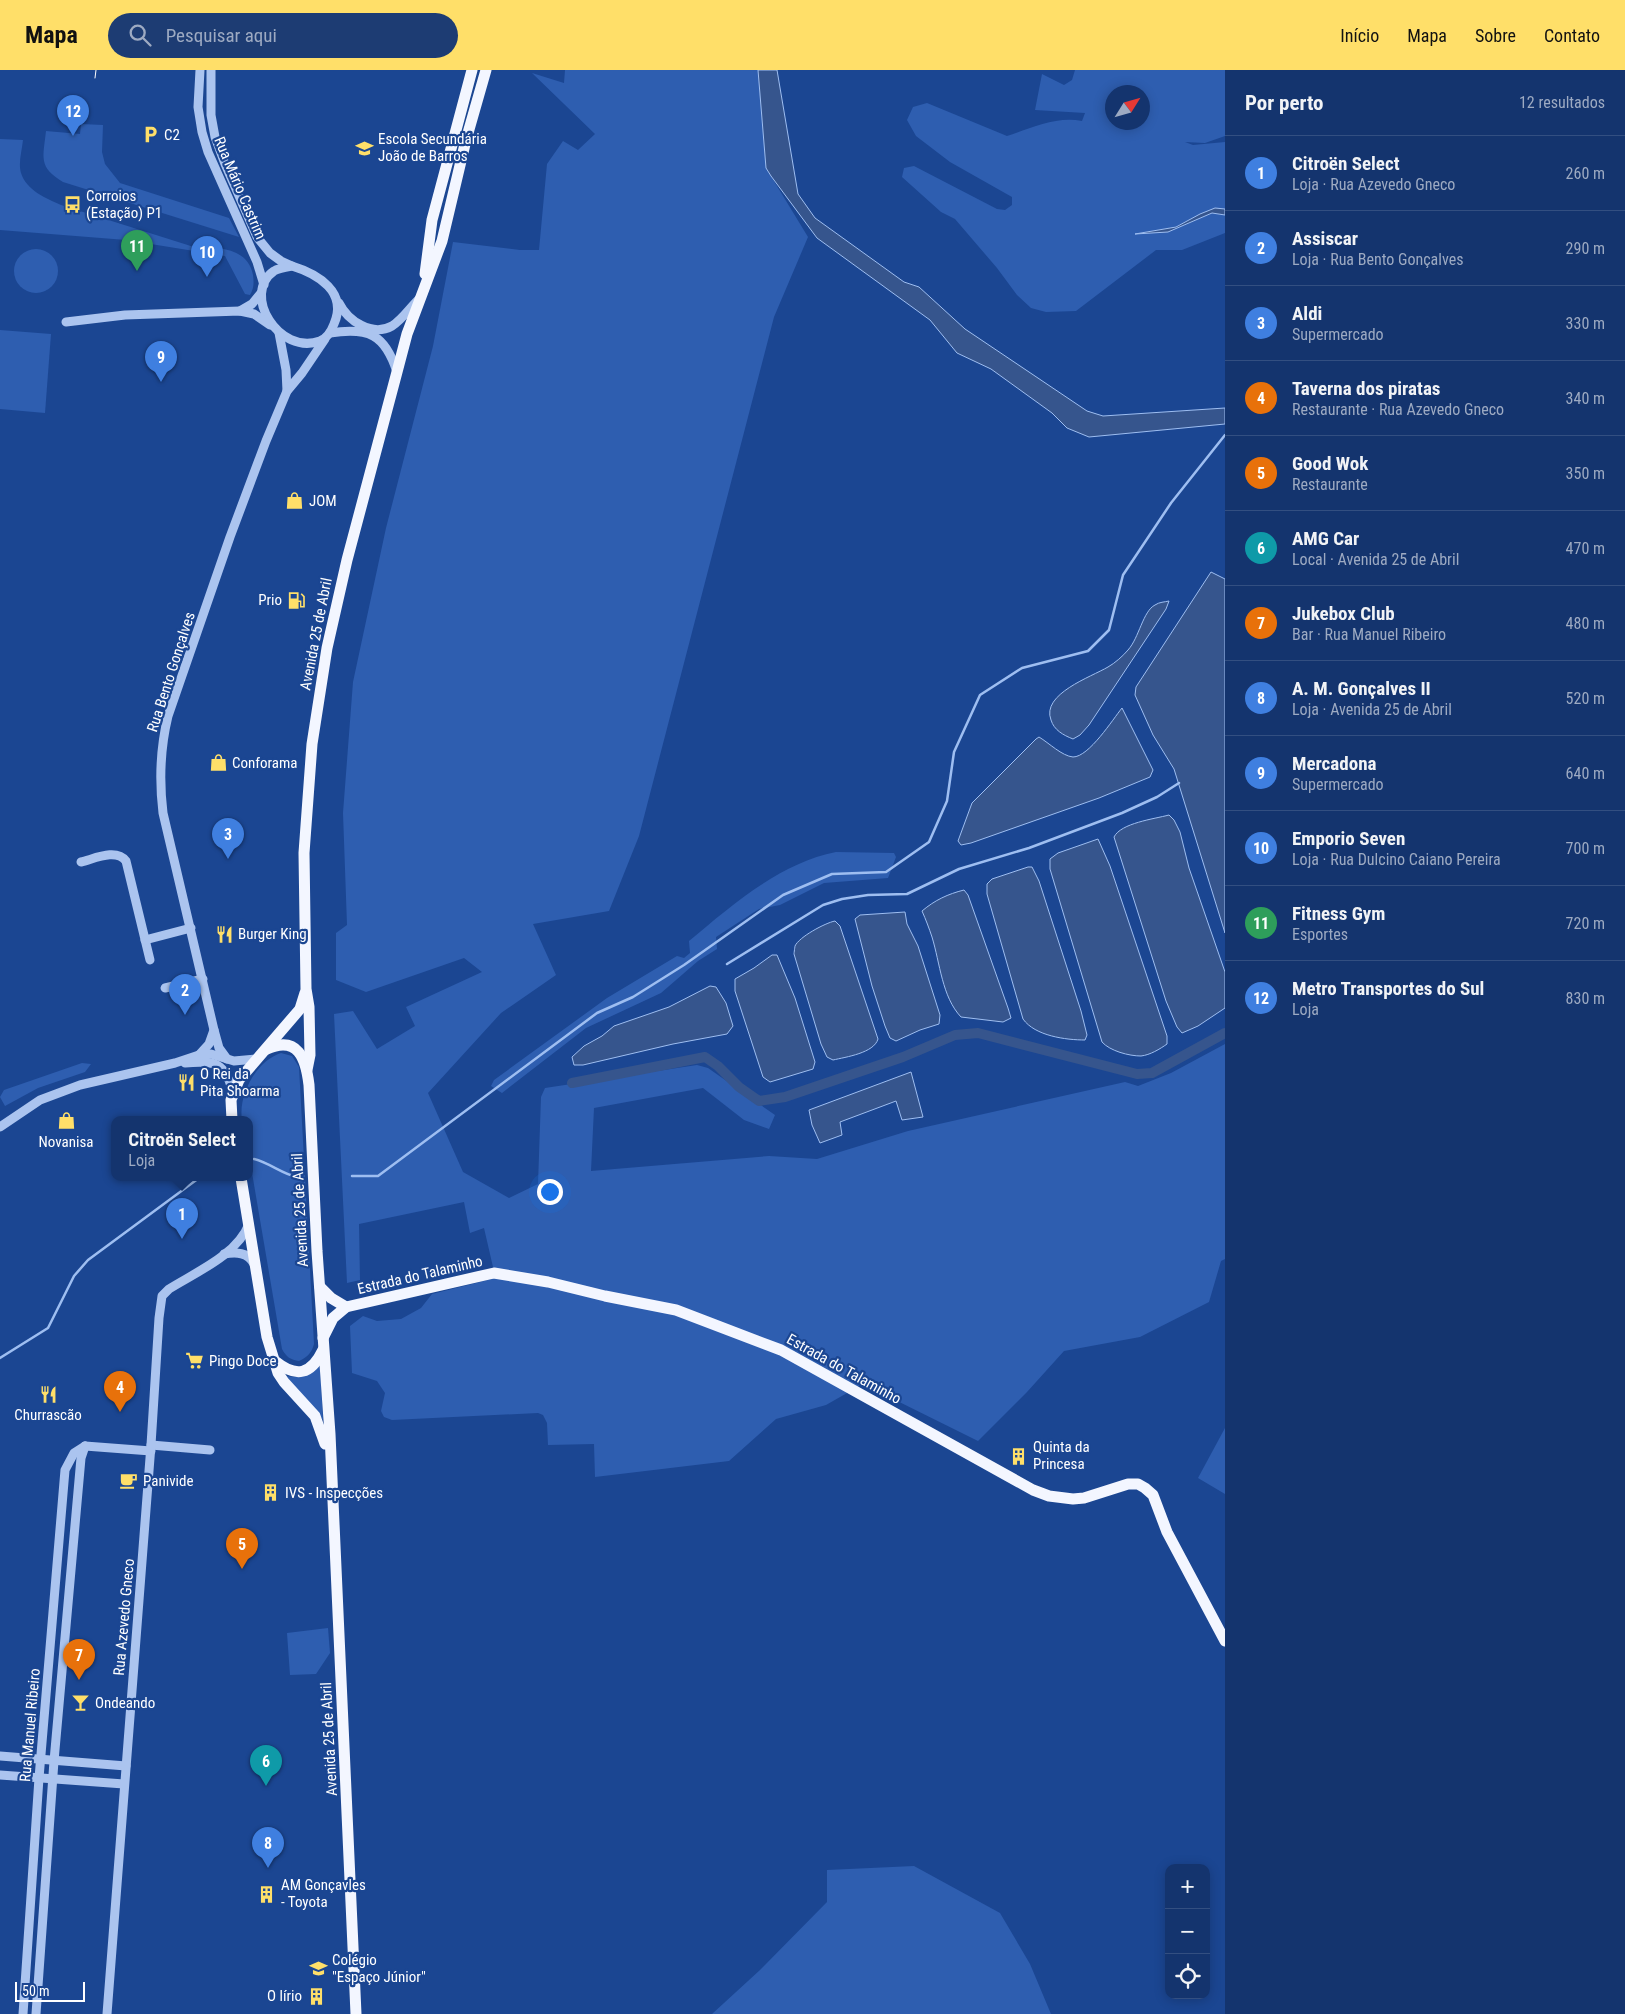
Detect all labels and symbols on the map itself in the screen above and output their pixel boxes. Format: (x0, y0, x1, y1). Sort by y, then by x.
north arrow (1105, 85, 1150, 130)
pin: 12 (57, 95, 89, 136)
parking icon: C2 (140, 125, 160, 145)
place label: C2 (164, 126, 180, 144)
place label: Escola Secundária João de Barros (378, 130, 487, 165)
street label: Rua Mário Castrim (210, 134, 270, 242)
school or university icon: Escola Secundária João de Barros (354, 138, 374, 158)
place label: Corroios (Estação) P1 (86, 187, 162, 222)
bus stop icon: Corroios (Estação) P1 (62, 195, 82, 215)
pin: 11 (121, 230, 153, 271)
pin: 10 (191, 236, 223, 277)
pin: 9 (145, 341, 177, 382)
shop icon: JOM (285, 491, 305, 511)
place label: JOM (309, 492, 337, 510)
street label: Avenida 25 de Abril (296, 576, 336, 692)
fuel station icon: Prio (286, 590, 306, 610)
place label: Prio (258, 591, 282, 609)
street label: Rua Bento Gonçalves (143, 610, 199, 734)
shop icon: Conforama (208, 753, 228, 773)
place label: Conforama (232, 754, 298, 772)
pin: 3 (212, 818, 244, 859)
restaurant icon: Burger King (214, 924, 234, 944)
place label: Burger King (238, 925, 307, 943)
pin: 2 (169, 974, 201, 1015)
place label: O Rei da Pita Shoarma (200, 1065, 280, 1100)
restaurant icon: O Rei da Pita Shoarma (176, 1073, 196, 1093)
shop icon: Novanisa (56, 1111, 76, 1131)
place label: Novanisa (39, 1133, 93, 1151)
street label: Avenida 25 de Abril (288, 1153, 312, 1267)
your location (537, 1179, 563, 1205)
pin: 1 (166, 1198, 198, 1239)
street label: Estrada do Talaminho (356, 1252, 484, 1298)
street label: Estrada do Talaminho (784, 1330, 904, 1408)
supermarket icon: Pingo Doce (185, 1351, 205, 1371)
place label: Pingo Doce (209, 1352, 276, 1370)
pin: 4 (104, 1371, 136, 1412)
restaurant icon: Churrascão (38, 1384, 58, 1404)
place label: Churrascão (14, 1406, 82, 1424)
place label: Quinta da Princesa (1033, 1438, 1090, 1473)
building icon: Quinta da Princesa (1009, 1446, 1029, 1466)
cafe icon: Panivide (119, 1471, 139, 1491)
place label: Panivide (143, 1472, 193, 1490)
building icon: IVS - Inspecções (261, 1483, 281, 1503)
place label: IVS - Inspecções (285, 1484, 383, 1502)
pin: 5 (226, 1528, 258, 1569)
street label: Rua Azevedo Gneco (110, 1558, 138, 1676)
pin: 7 (63, 1639, 95, 1680)
street label: Rua Manuel Ribeiro (16, 1667, 44, 1783)
street label: Avenida 25 de Abril (317, 1682, 341, 1796)
bar icon: Ondeando (71, 1693, 91, 1713)
place label: Ondeando (95, 1694, 155, 1712)
pin: 6 (250, 1745, 282, 1786)
pin: 8 (252, 1827, 284, 1868)
place label: AM Gonçavles - Toyota (281, 1876, 366, 1911)
building icon: AM Gonçavles - Toyota (257, 1884, 277, 1904)
place label: Colégio "Espaço Júnior" (332, 1951, 426, 1986)
school or university icon: Colégio "Espaço Júnior" (308, 1959, 328, 1979)
scale bar (15, 1979, 85, 2002)
building icon: O lírio (306, 1986, 326, 2006)
place label: O lírio (267, 1987, 302, 2005)

